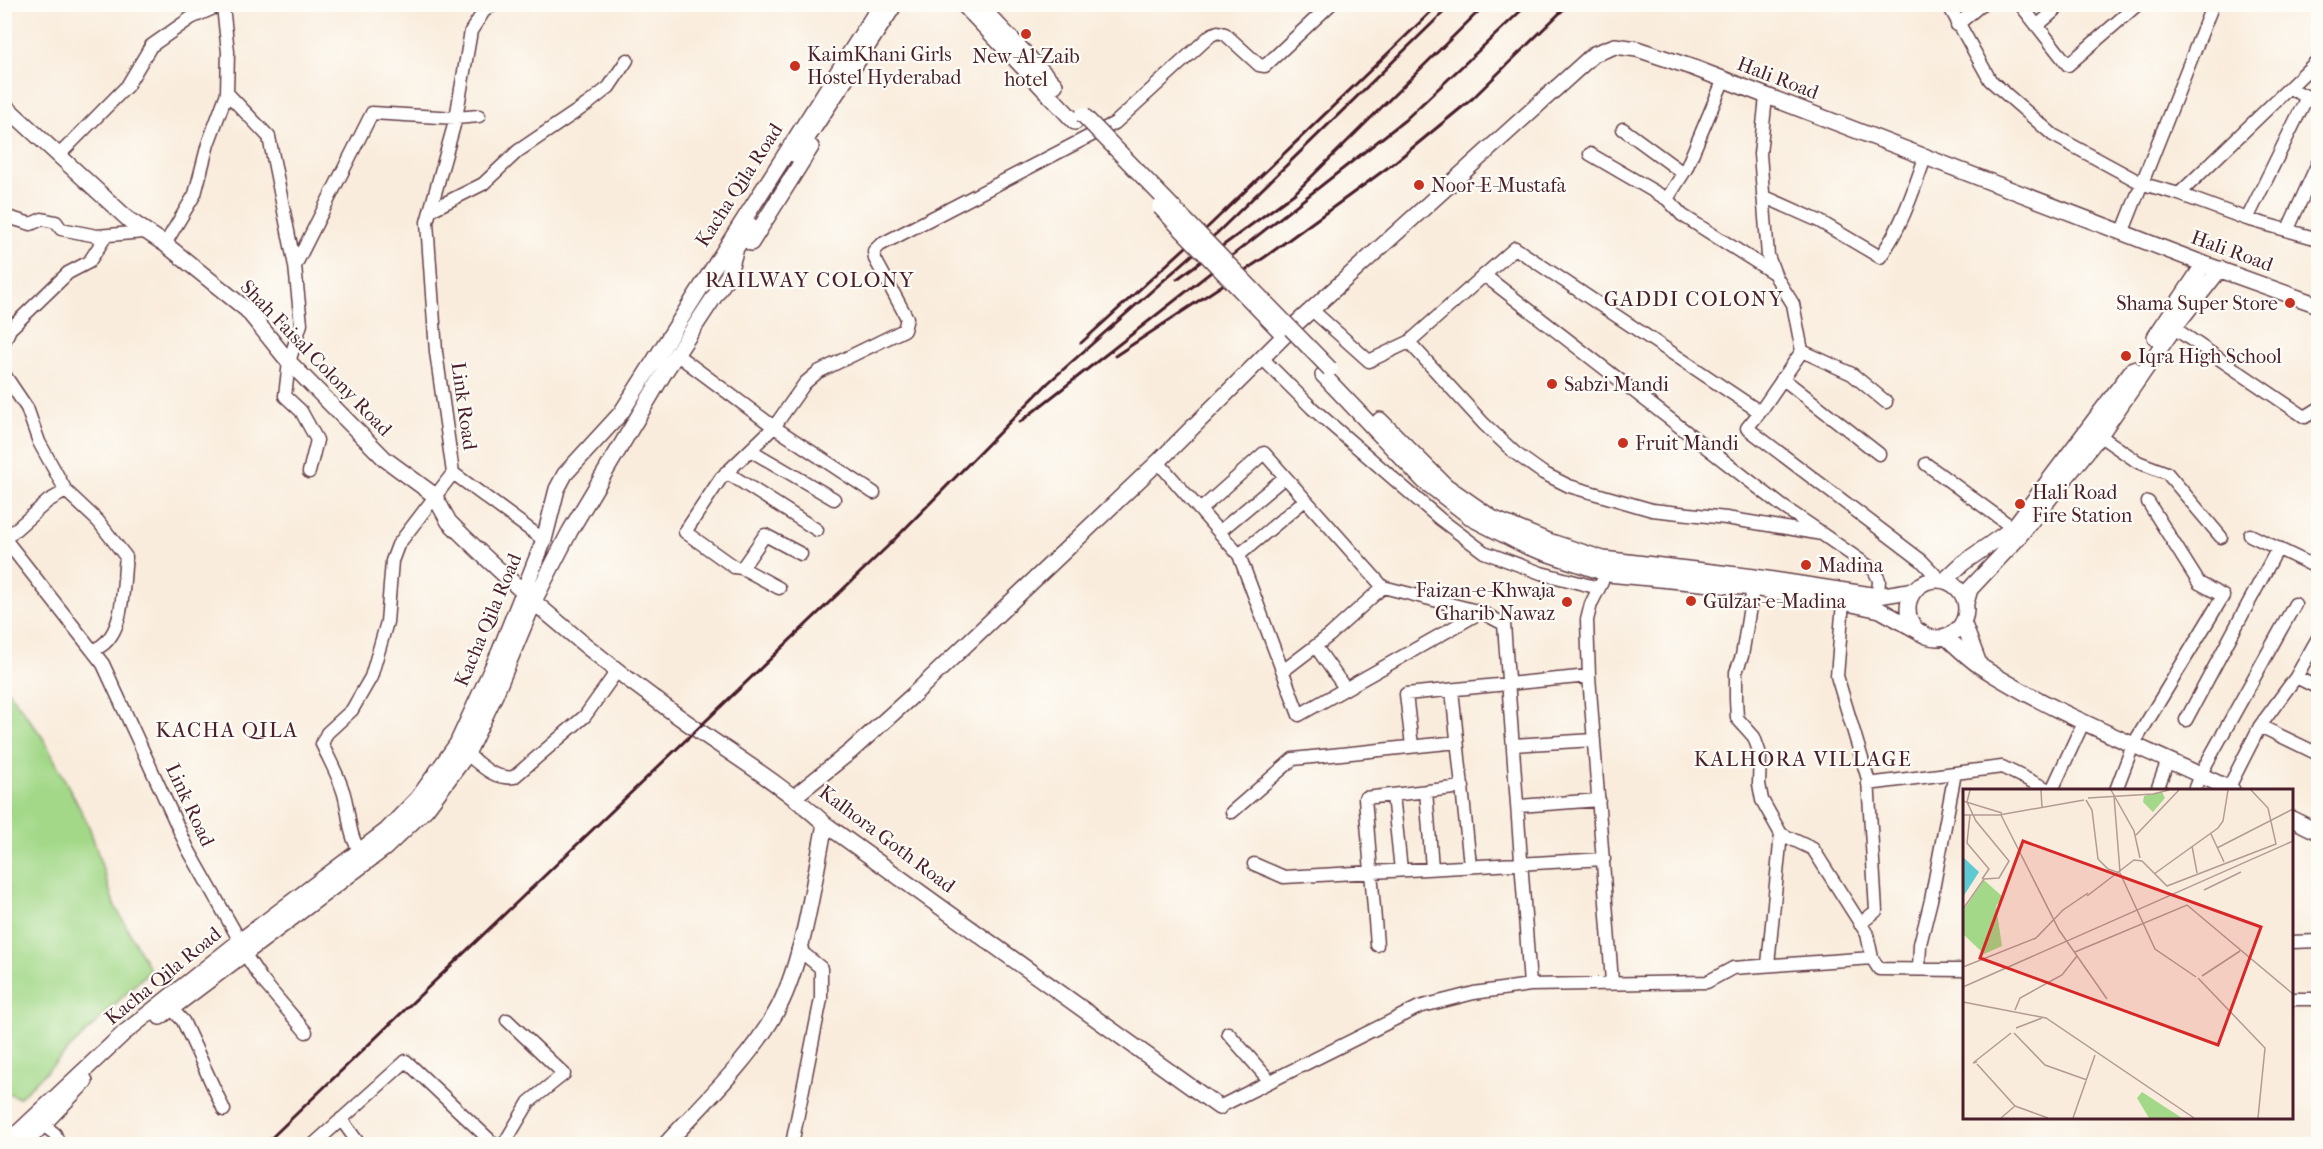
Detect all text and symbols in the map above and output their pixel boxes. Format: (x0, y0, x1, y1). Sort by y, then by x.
marker: New-Al-Zaib hotel (1019, 27, 1033, 41)
place label: KaimKhani Girls Hostel Hyderabad (807, 43, 963, 89)
place label: New-Al-Zaib hotel (972, 45, 1080, 91)
street label: Hali Road (1734, 52, 1823, 104)
marker: KaimKhani Girls Hostel Hyderabad (788, 59, 802, 73)
street label: Kacha Qila Road (691, 118, 788, 251)
place label: Noor-E-Mustafa (1431, 174, 1567, 197)
marker: Noor-E-Mustafa (1412, 178, 1426, 192)
street label: Hali Road (2188, 226, 2277, 277)
district label: RAILWAY COLONY (705, 268, 915, 292)
street label: Shah Faisal Colony Road (236, 275, 397, 442)
district label: GADDI COLONY (1604, 287, 1784, 311)
place label: Shama Super Store (2116, 292, 2278, 315)
marker: Shama Super Store (2283, 296, 2297, 310)
place label: Iqra High School (2138, 345, 2282, 368)
marker: Iqra High School (2119, 349, 2133, 363)
street label: Link Road (446, 360, 482, 453)
place label: Sabzi Mandi (1564, 373, 1669, 396)
marker: Sabzi Mandi (1545, 377, 1559, 391)
place label: Fruit Mandi (1635, 432, 1739, 455)
marker: Fruit Mandi (1616, 436, 1630, 450)
place label: Hali Road Fire Station (2032, 481, 2133, 527)
marker: Hali Road Fire Station (2013, 497, 2027, 511)
street label: Kacha Qila Road (450, 549, 527, 690)
place label: Madina (1818, 554, 1884, 577)
marker: Madina (1799, 558, 1813, 572)
place label: Faizan-e-Khwaja Gharib Nawaz (1416, 579, 1556, 625)
place label: Gulzar-e-Madina (1703, 590, 1847, 613)
marker: Gulzar-e-Madina (1684, 594, 1698, 608)
marker: Faizan-e-Khwaja Gharib Nawaz (1560, 595, 1574, 609)
district label: KACHA QILA (155, 718, 299, 742)
district label: KALHORA VILLAGE (1694, 747, 1912, 771)
street label: Link Road (161, 760, 220, 851)
street label: Kalhora Goth Road (815, 780, 960, 898)
inset map (1963, 789, 2293, 1119)
street label: Kacha Qila Road (100, 922, 226, 1030)

